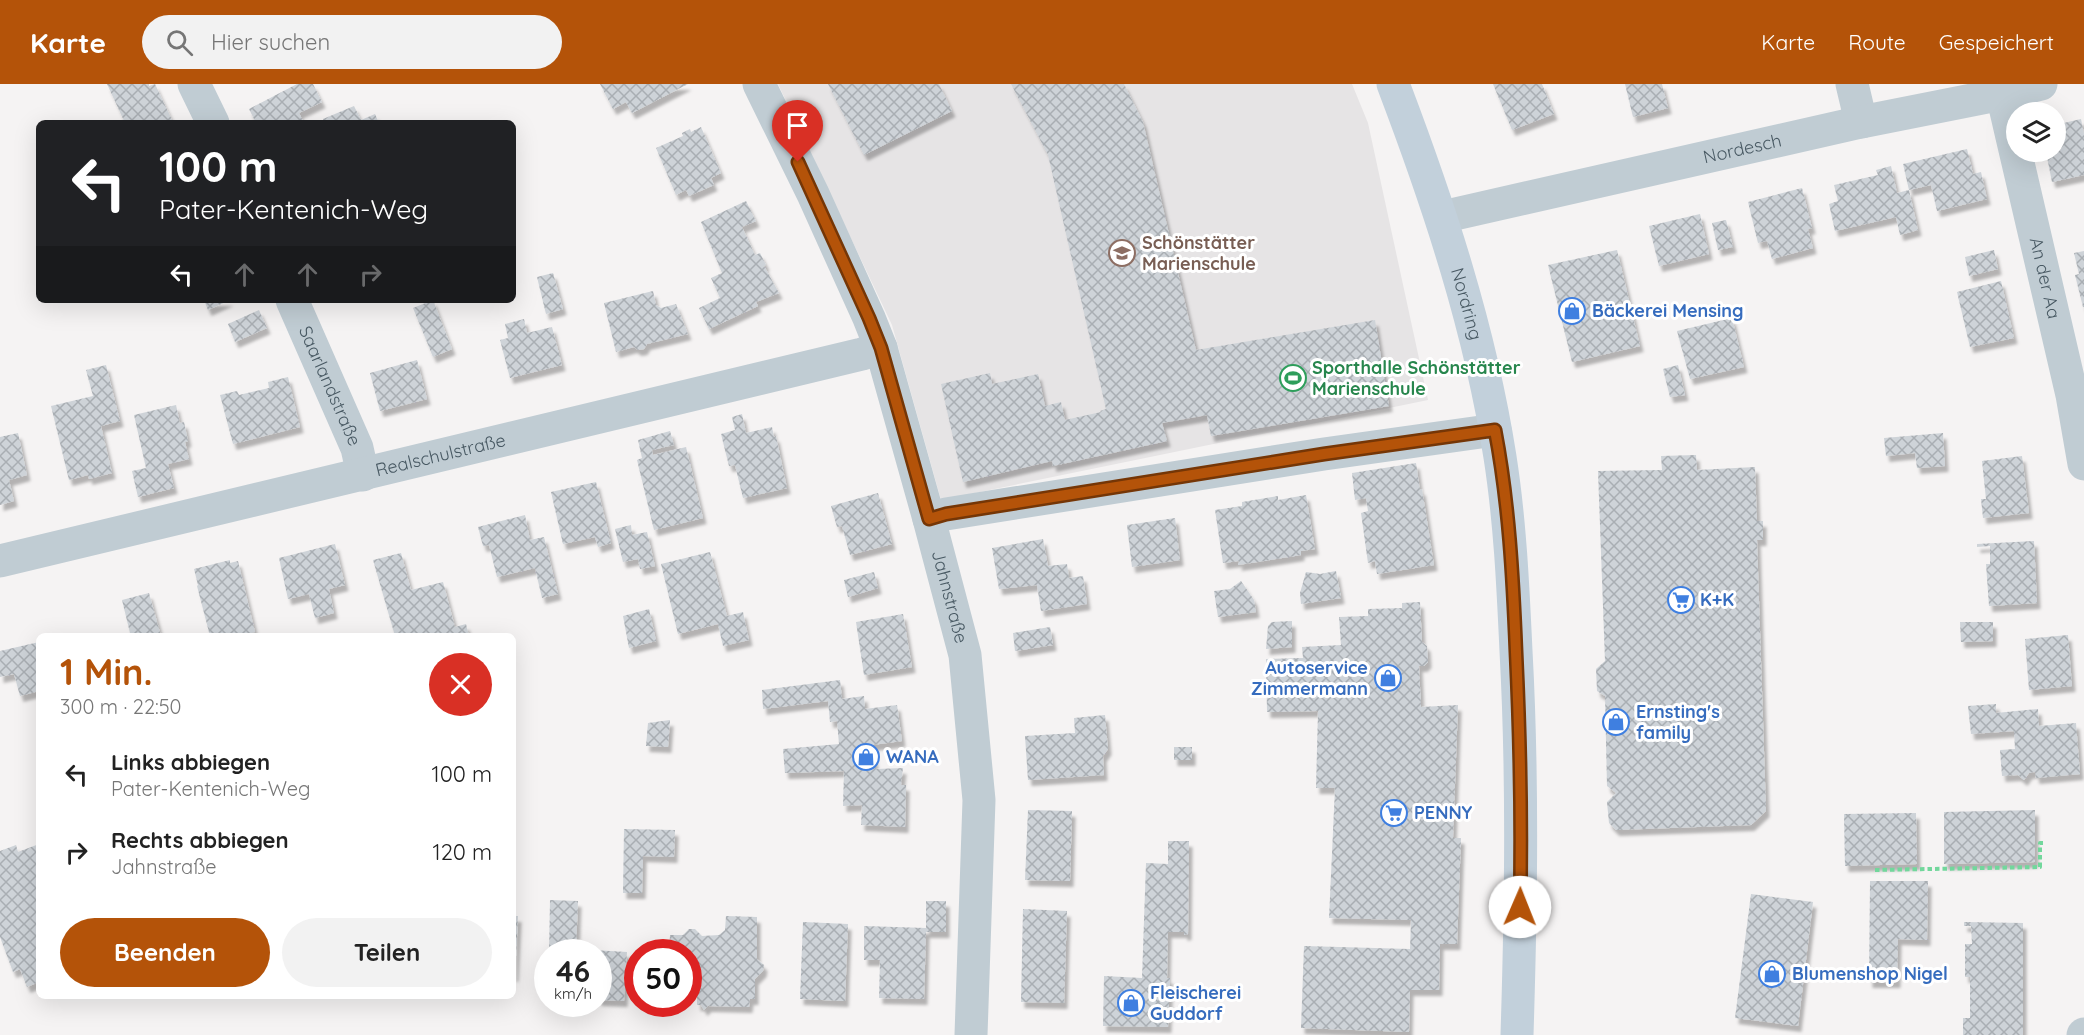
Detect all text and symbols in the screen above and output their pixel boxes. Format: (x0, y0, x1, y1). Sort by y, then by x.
search box (142, 15, 562, 69)
text: Karte (30, 25, 106, 60)
icon: search (163, 26, 196, 59)
text: Hier suchen (211, 28, 330, 56)
text: Karte (1761, 29, 1815, 55)
text: Route (1848, 29, 1906, 55)
text: Gespeichert (1939, 29, 2054, 55)
pin (772, 100, 823, 162)
map controls (2006, 102, 2066, 162)
button: layers (2006, 102, 2066, 162)
icon: arrive (781, 109, 814, 142)
street label: Nordesch (1701, 128, 1784, 168)
text: 100 m (159, 140, 277, 193)
icon: left (60, 144, 138, 222)
text: Pater-Kentenich-Weg (159, 192, 428, 226)
place label: Schönstätter Marienschule (1142, 231, 1256, 275)
street label: An der Aa (2025, 235, 2066, 321)
school or university icon: Schönstätter Marienschule (1107, 238, 1137, 268)
icon: left (165, 258, 198, 291)
icon: ahead (228, 258, 261, 291)
icon: ahead (291, 258, 324, 291)
icon: right (354, 258, 387, 291)
street label: Nordring (1446, 265, 1488, 342)
shop icon: Bäckerei Mensing (1557, 296, 1587, 326)
place label: Bäckerei Mensing (1592, 299, 1743, 322)
street label: Saarlandstraße (294, 322, 367, 449)
place label: Sporthalle Schönstätter Marienschule (1312, 356, 1521, 400)
sports icon: Sporthalle Schönstätter Marienschule (1278, 363, 1308, 393)
street label: Realschulstraße (373, 428, 508, 481)
street label: Jahnstraße (927, 548, 973, 646)
supermarket icon: K+K (1666, 585, 1696, 615)
place label: K+K (1700, 588, 1734, 611)
text: 1 Min. (60, 649, 152, 694)
button: close (429, 653, 492, 716)
place label: Autoservice Zimmermann (1251, 656, 1368, 700)
shop icon: Autoservice Zimmermann (1373, 663, 1403, 693)
text: 300 m · 22:50 (60, 694, 182, 719)
place label: Ernsting's family (1636, 700, 1720, 744)
shop icon: Ernsting's family (1601, 707, 1631, 737)
shop icon: WANA (851, 742, 881, 772)
place label: WANA (886, 745, 939, 768)
text: Links abbiegen (111, 748, 270, 776)
icon: left (60, 758, 93, 791)
text: 100 m (432, 760, 492, 788)
text: Pater-Kentenich-Weg (111, 776, 310, 801)
supermarket icon: PENNY (1379, 798, 1409, 828)
place label: PENNY (1414, 801, 1473, 824)
text: Rechts abbiegen (111, 826, 289, 854)
icon: right (60, 836, 93, 869)
text: 120 m (433, 838, 492, 866)
text: Jahnstraße (111, 854, 217, 879)
position arrow (1488, 875, 1552, 939)
button: Beenden (60, 918, 270, 987)
button: Teilen (282, 918, 492, 987)
speed limit sign: 50 (624, 939, 702, 1017)
text: 46 (556, 952, 590, 990)
shop icon: Blumenshop Nigel (1757, 959, 1787, 989)
place label: Blumenshop Nigel (1792, 962, 1948, 985)
place label: Fleischerei Guddorf (1150, 981, 1241, 1025)
text: km/h (554, 984, 592, 1003)
shop icon: Fleischerei Guddorf (1116, 988, 1146, 1018)

